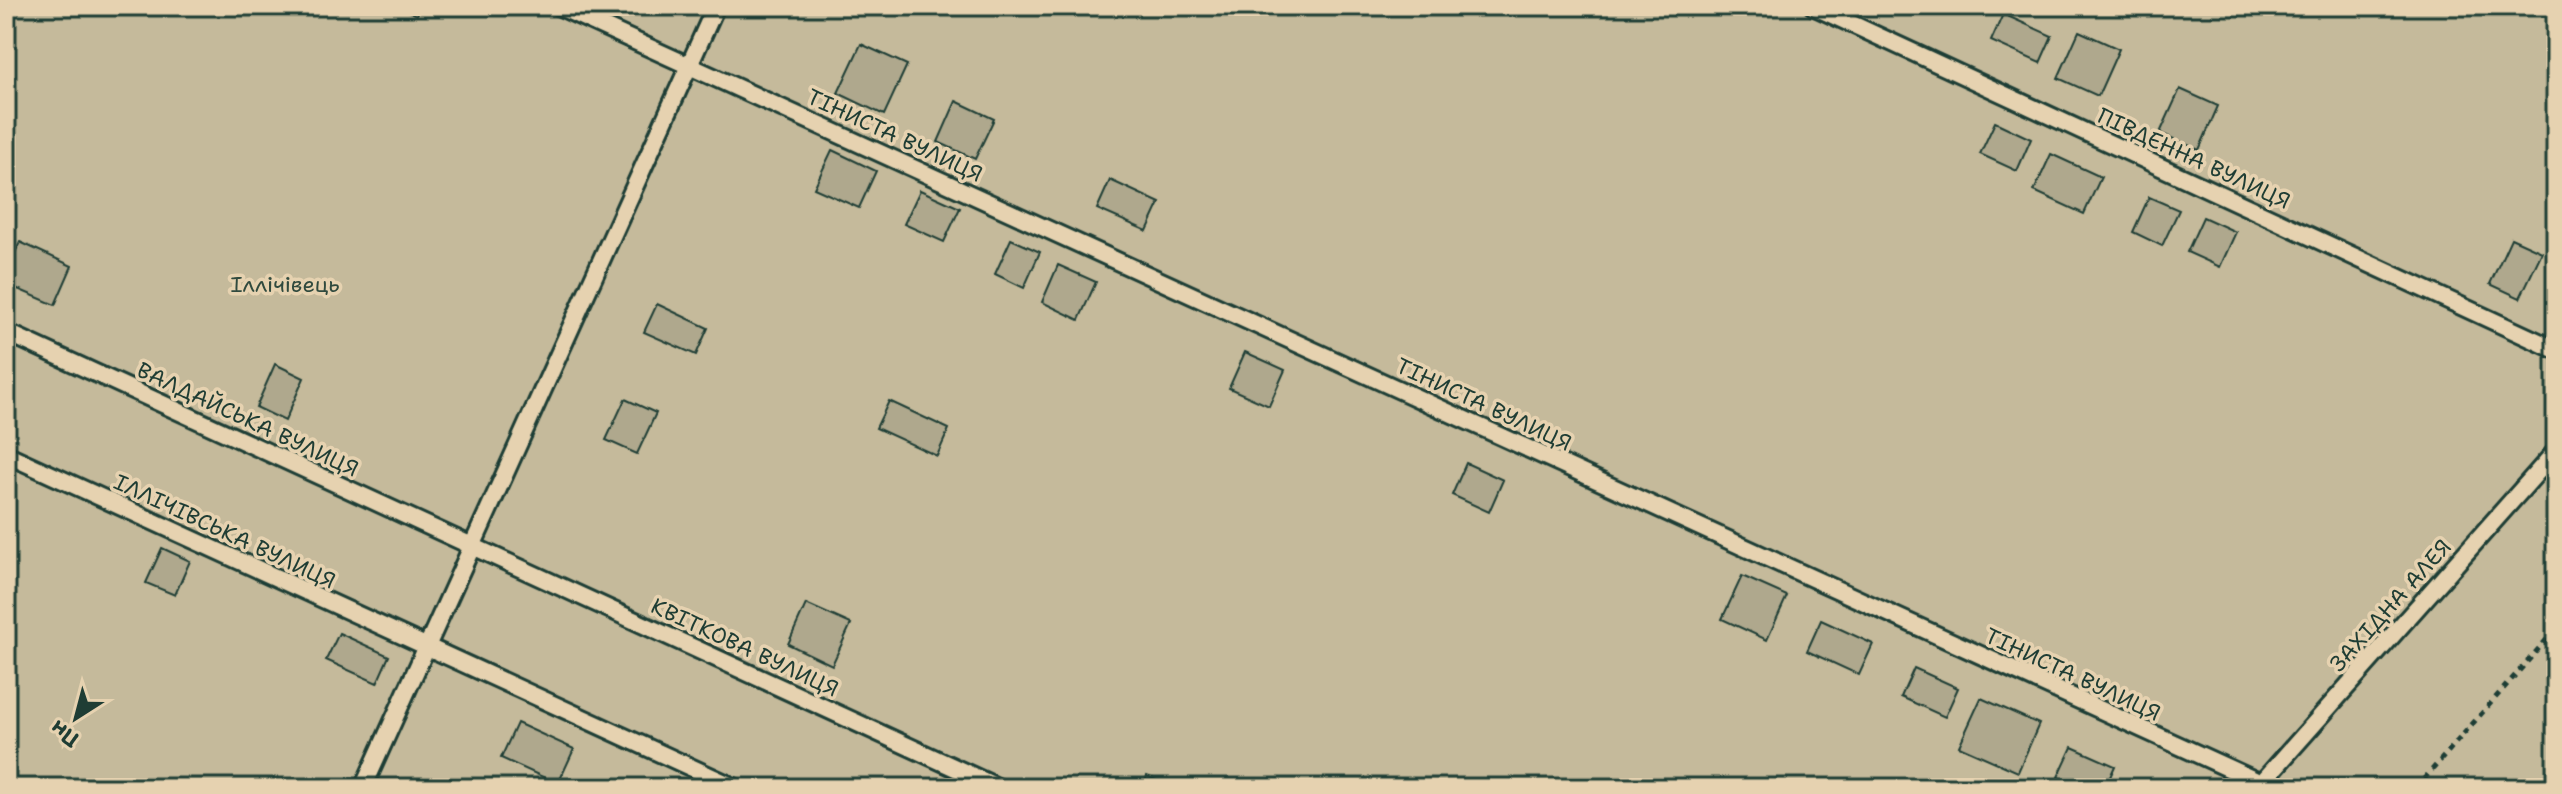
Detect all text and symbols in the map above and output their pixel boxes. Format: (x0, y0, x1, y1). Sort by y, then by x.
street label: ТІНИСТА ВУЛИЦЯ (802, 82, 987, 189)
street label: ПІВДЕННА ВУЛИЦЯ (2093, 101, 2295, 216)
park label: Іллічівець (230, 270, 340, 299)
street label: ТІНИСТА ВУЛИЦЯ (1391, 351, 1576, 458)
street label: ВАЛДАЙСЬКА ВУЛИЦЯ (132, 355, 363, 484)
street label: ІЛЛІЧІВСЬКА ВУЛИЦЯ (109, 467, 340, 596)
street label: ЗАХІДНА АЛЕЯ (2323, 533, 2458, 678)
street label: КВІТКОВА ВУЛИЦЯ (646, 591, 843, 704)
street label: ТІНИСТА ВУЛИЦЯ (1980, 621, 2165, 728)
north arrow (36, 678, 116, 758)
text: Пн (44, 714, 85, 754)

